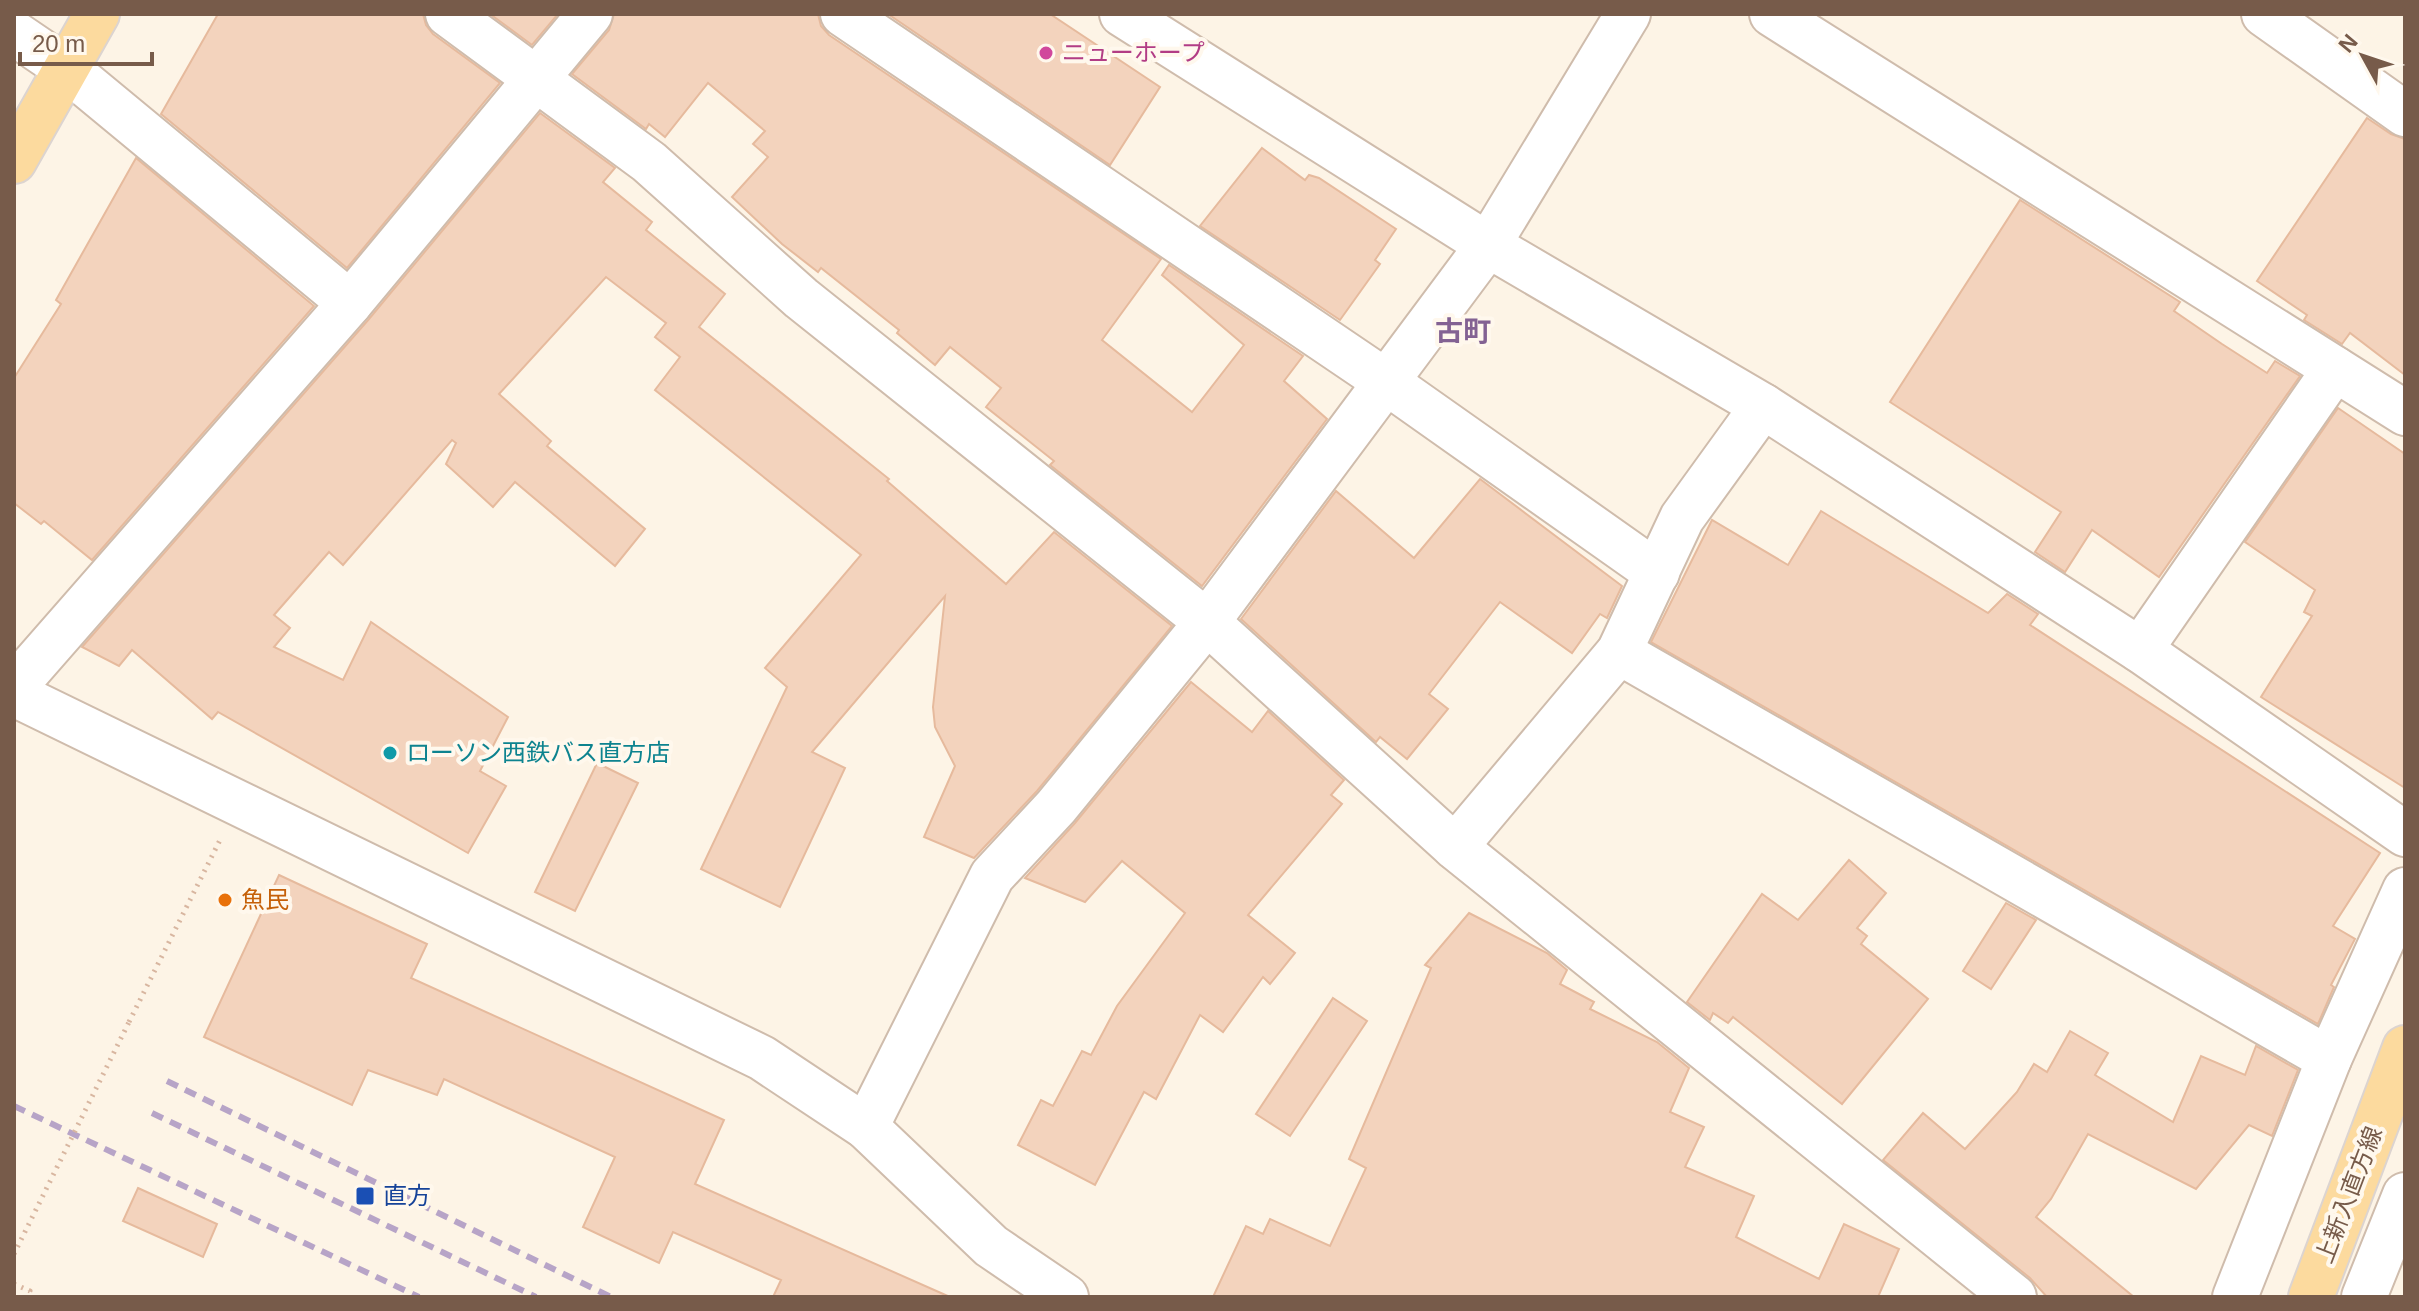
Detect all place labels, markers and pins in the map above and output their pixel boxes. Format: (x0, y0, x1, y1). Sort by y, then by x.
place label: ニューホープ (1062, 39, 1205, 66)
marker: ニューホープ (1037, 44, 1055, 62)
place label: ローソン西鉄バス直方店 (406, 739, 670, 766)
marker: ローソン西鉄バス直方店 (381, 744, 399, 762)
place label: 魚民 (241, 886, 289, 913)
marker: 魚民 (216, 891, 234, 909)
place label: 直方 (383, 1182, 431, 1209)
marker: 直方 (354, 1185, 376, 1207)

